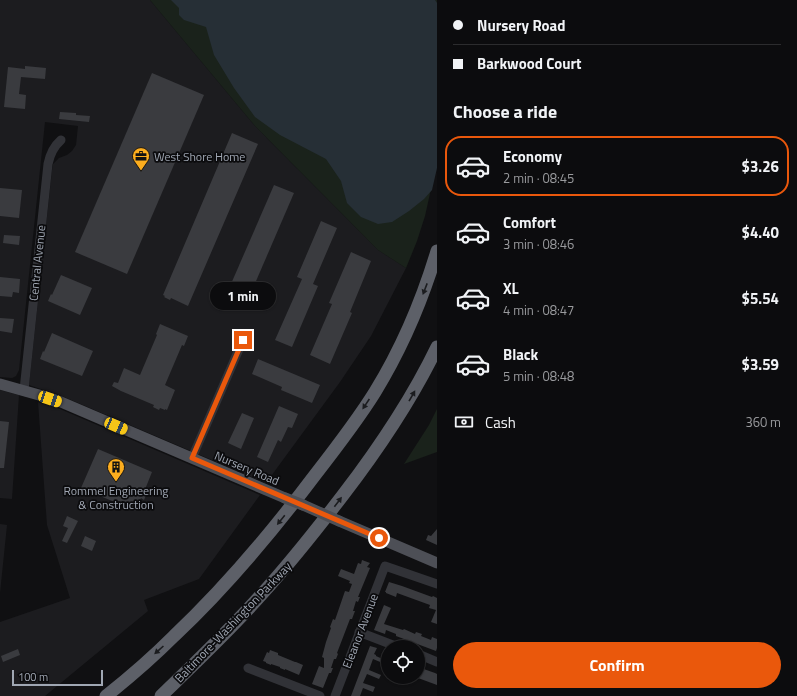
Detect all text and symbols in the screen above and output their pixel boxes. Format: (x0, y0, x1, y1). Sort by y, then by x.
text: Nursery Road (477, 14, 565, 37)
text: Barkwood Court (477, 52, 582, 75)
text: Choose a ride (453, 98, 557, 125)
text: Economy (503, 145, 562, 168)
office icon: West Shore Home (131, 146, 151, 171)
place label: West Shore Home (154, 147, 245, 166)
icon: car (455, 148, 491, 184)
text: $3.26 (742, 155, 779, 178)
text: 2 min · 08:45 (503, 168, 574, 188)
text: Comfort (503, 211, 556, 234)
icon: car (455, 214, 491, 250)
text: $4.40 (742, 221, 779, 244)
street label: Central Avenue (24, 224, 50, 302)
text: 3 min · 08:46 (503, 234, 574, 254)
text: XL (503, 277, 519, 300)
icon: car (455, 280, 491, 316)
callout: 1 min (210, 282, 276, 310)
one-way arrow (421, 283, 427, 295)
text: 1 min (227, 286, 259, 306)
text: $5.54 (742, 287, 779, 310)
text: 4 min · 08:47 (503, 300, 574, 320)
route end (234, 331, 252, 349)
text: Black (503, 343, 538, 366)
icon: car (455, 346, 491, 382)
text: $3.59 (742, 353, 779, 376)
text: 5 min · 08:48 (503, 366, 574, 386)
car (37, 389, 63, 409)
one-way arrow (408, 390, 415, 401)
one-way arrow (362, 399, 370, 409)
icon: cash (453, 411, 475, 433)
text: Cash (485, 411, 516, 434)
text: 360 m (745, 412, 781, 432)
car (103, 416, 129, 436)
street label: Nursery Road (212, 446, 282, 490)
building icon: Rommel Engineering & Construction (106, 457, 126, 482)
place label: Rommel Engineering & Construction (64, 481, 169, 514)
one-way arrow (333, 497, 342, 508)
one-way arrow (276, 515, 285, 525)
route start (370, 529, 388, 547)
street label: Baltimore-Washington Parkway (170, 557, 296, 687)
street label: Eleanor Avenue (337, 591, 383, 671)
map controls (381, 640, 425, 684)
button: locate (381, 640, 425, 684)
button: Confirm (453, 642, 781, 688)
one-way arrow (155, 645, 164, 654)
scale bar (12, 668, 103, 687)
text: 100 m (18, 669, 48, 685)

